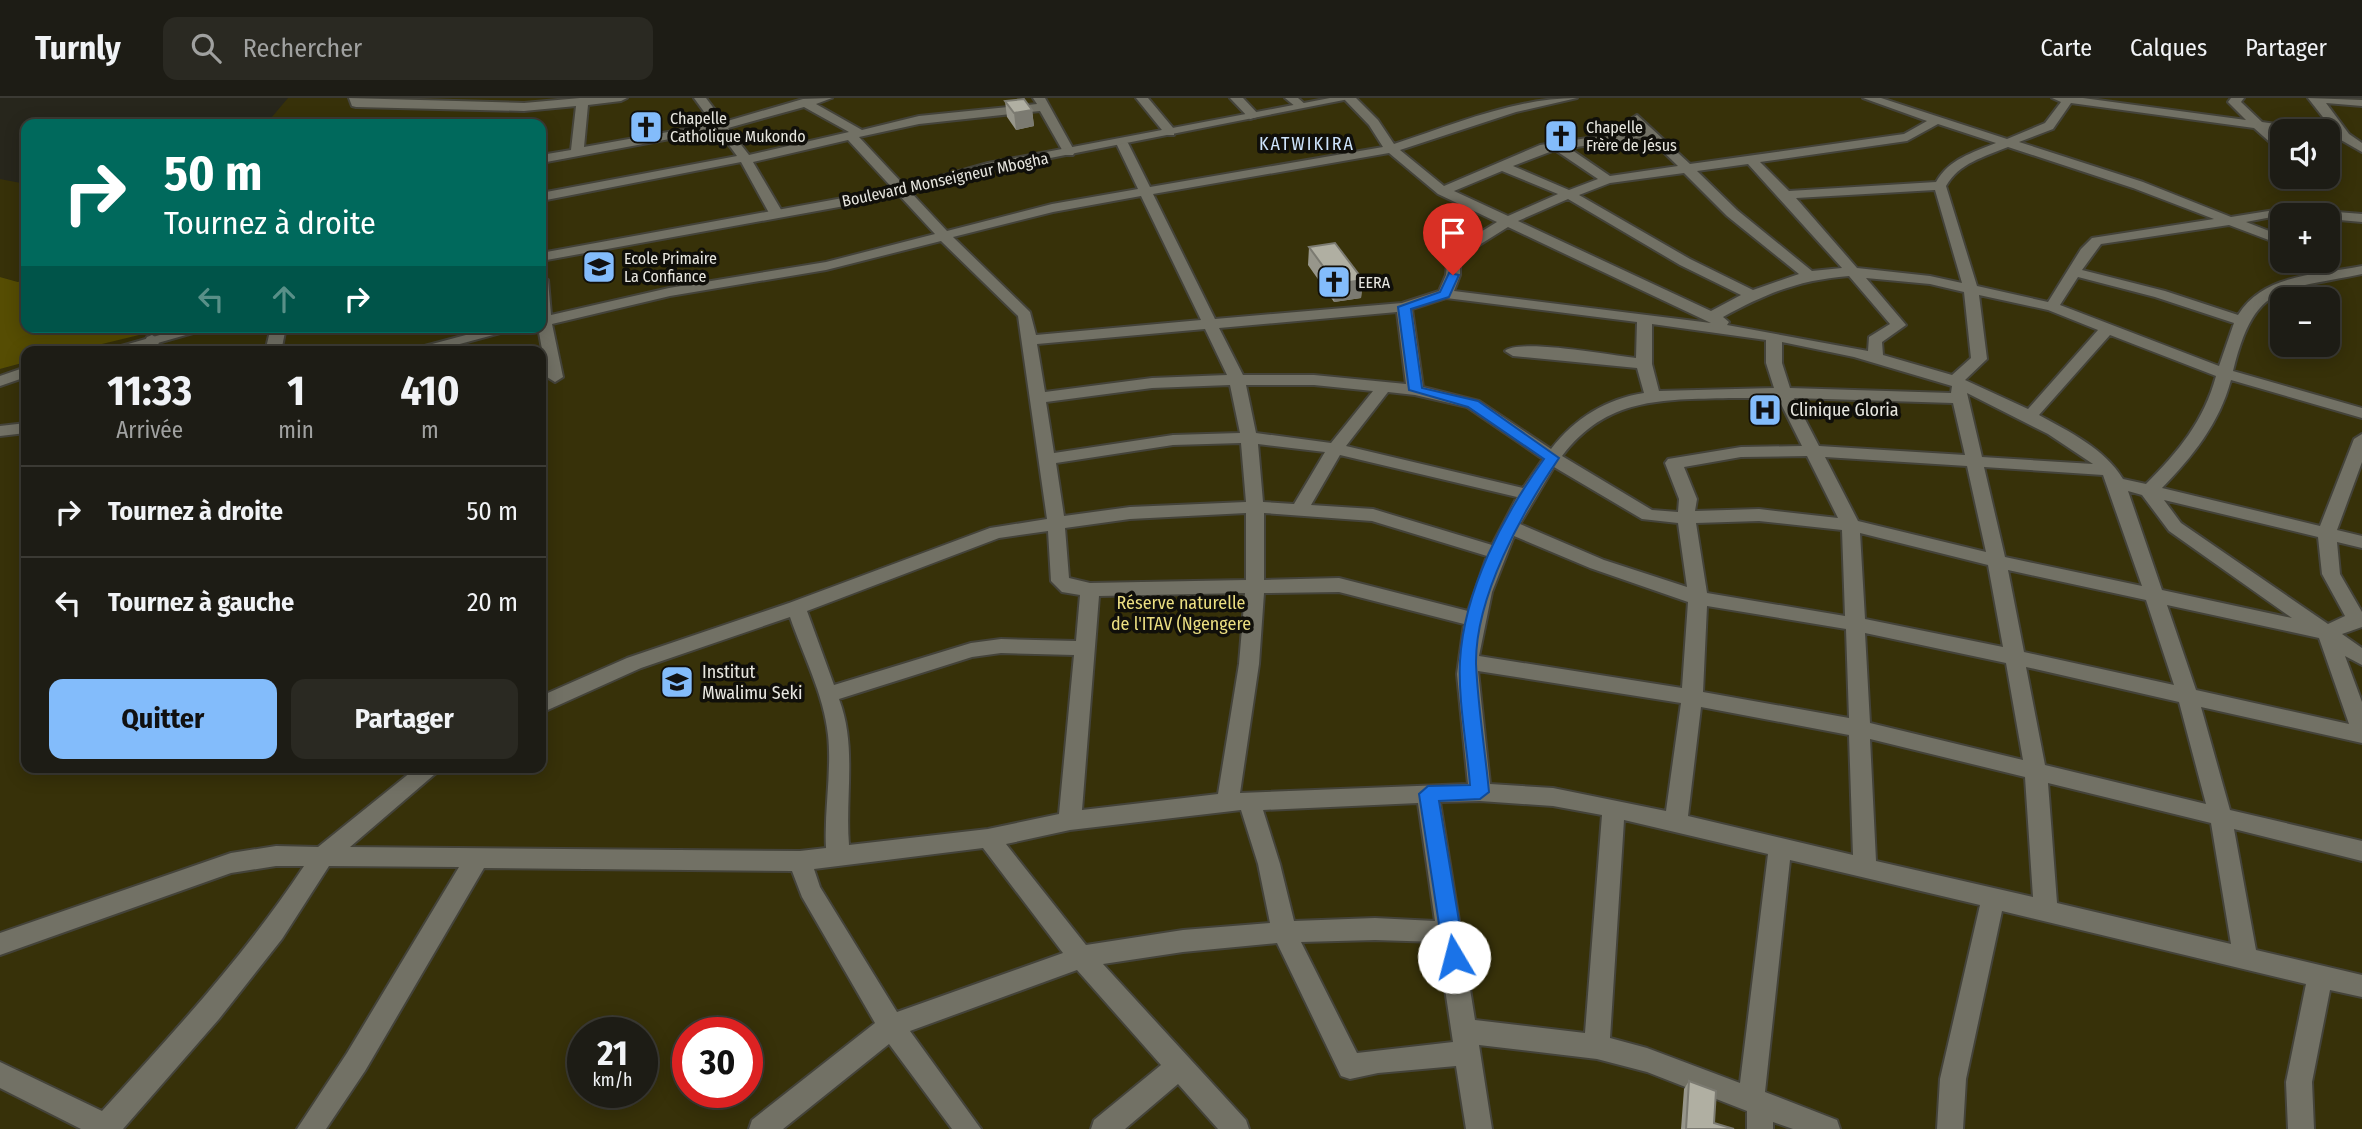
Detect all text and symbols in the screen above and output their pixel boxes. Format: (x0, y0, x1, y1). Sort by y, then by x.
search box (163, 17, 653, 80)
text: Turnly (35, 28, 121, 68)
icon: search (187, 29, 225, 67)
text: Rechercher (243, 33, 362, 64)
text: Carte (2041, 34, 2092, 62)
text: Calques (2130, 34, 2207, 62)
text: Partager (2245, 34, 2327, 62)
church icon: Chapelle Catholique Mukondo (627, 108, 665, 146)
place label: Chapelle Catholique Mukondo (670, 109, 806, 146)
church icon: Chapelle Frère de Jésus (1542, 117, 1580, 155)
place label: Chapelle Frère de Jésus (1586, 118, 1677, 155)
map controls (2270, 119, 2340, 357)
button: sound (2270, 119, 2340, 189)
district label: KATWIKIRA (1259, 133, 1355, 155)
text: 50 m (164, 144, 262, 203)
icon: right (49, 147, 140, 238)
street label: Boulevard Monseigneur Mbogha (840, 148, 1050, 211)
pin (1423, 203, 1483, 275)
button: + (2270, 203, 2340, 273)
text: Tournez à droite (164, 204, 376, 242)
icon: arrive (1434, 214, 1472, 252)
school or university icon: Ecole Primaire La Confiance (580, 248, 618, 286)
place label: Ecole Primaire La Confiance (624, 249, 717, 286)
church icon: EERA (1315, 263, 1353, 301)
place label: EERA (1358, 273, 1391, 292)
icon: left (192, 280, 230, 318)
icon: ahead (265, 280, 303, 318)
icon: right (338, 280, 376, 318)
button: − (2270, 287, 2340, 357)
text: 11:33 (107, 366, 192, 416)
text: 1 (287, 366, 305, 416)
text: 410 (400, 366, 460, 416)
hospital icon: Clinique Gloria (1746, 391, 1784, 429)
place label: Clinique Gloria (1790, 399, 1899, 421)
text: Arrivée (116, 416, 183, 444)
text: min (278, 416, 314, 444)
text: m (421, 416, 439, 444)
icon: right (49, 493, 87, 531)
text: Tournez à droite (108, 496, 283, 527)
text: 50 m (466, 496, 518, 527)
icon: left (49, 584, 87, 622)
text: Tournez à gauche (108, 587, 294, 618)
text: 20 m (467, 587, 518, 618)
park label: Réserve naturelle de l'ITAV (Ngengere (1111, 592, 1251, 635)
place label: Institut Mwalimu Seki (702, 661, 803, 704)
school or university icon: Institut Mwalimu Seki (658, 663, 696, 701)
button: Quitter (49, 679, 277, 759)
button: Partager (291, 679, 518, 759)
position arrow (1417, 920, 1491, 994)
speed limit sign: 30 (672, 1017, 763, 1108)
text: 21 (597, 1032, 628, 1074)
text: km/h (592, 1069, 633, 1091)

